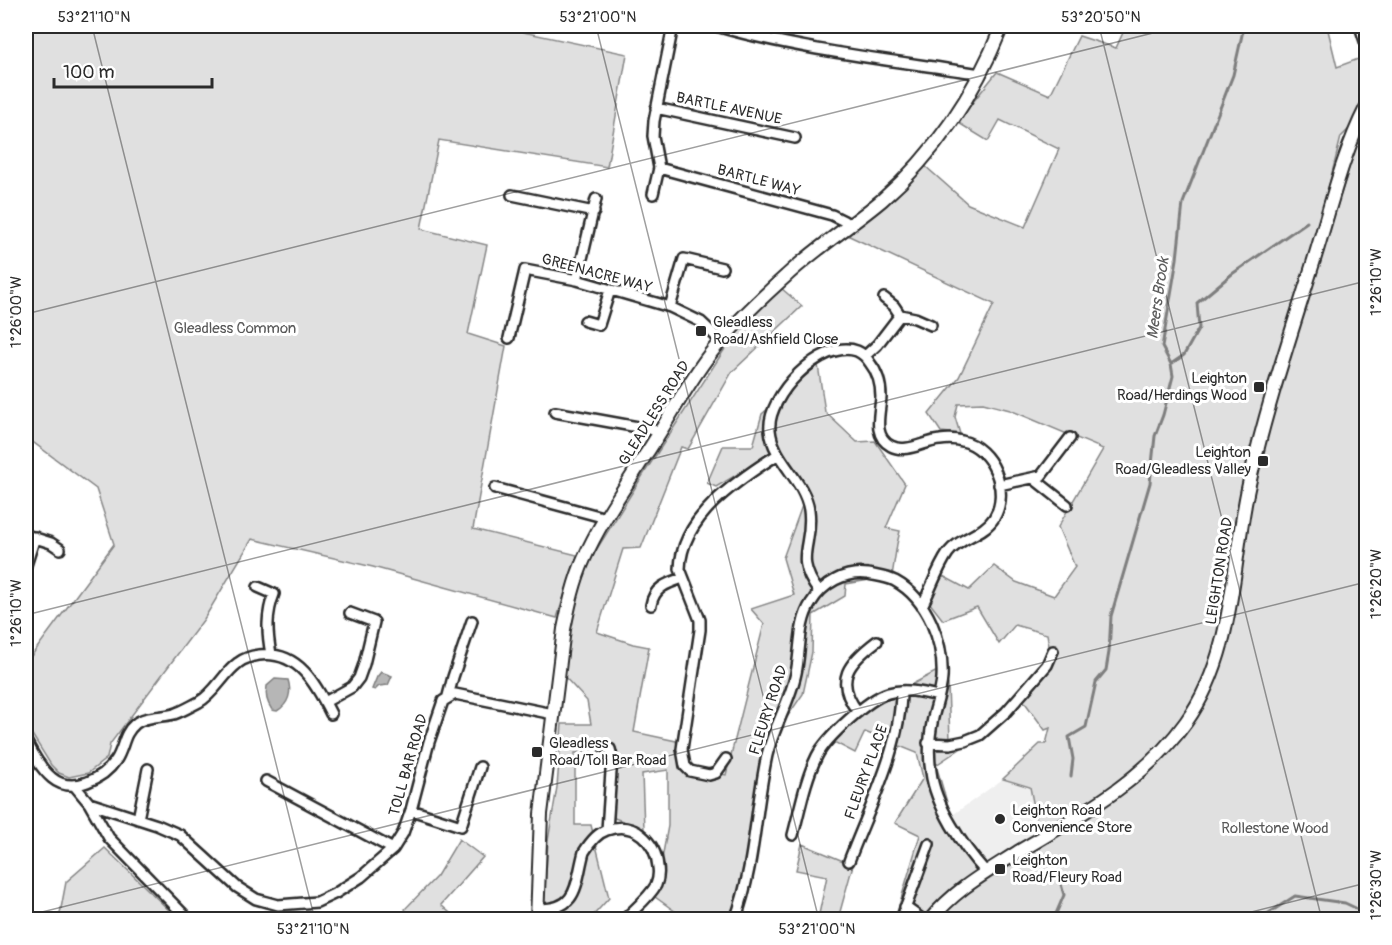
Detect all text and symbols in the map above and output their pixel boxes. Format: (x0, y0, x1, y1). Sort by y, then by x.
text: 53°21'10"N (58, 8, 130, 27)
text: 53°21'00"N (559, 8, 637, 27)
text: 53°20'50"N (1061, 8, 1141, 27)
scale bar (54, 51, 212, 89)
text: 100 m (63, 61, 115, 84)
street label: BARTLE AVENUE (674, 88, 784, 129)
street label: BARTLE WAY (715, 160, 803, 201)
text: 1°26'10"W (1367, 248, 1386, 316)
street label: GREENACRE WAY (539, 250, 655, 297)
water label: Meers Brook (1142, 255, 1174, 340)
text: 1°26'00"W (7, 276, 26, 348)
place label: Gleadless Road/Ashfield Close (713, 313, 839, 349)
park label: Gleadless Common (174, 319, 296, 338)
marker: Gleadless Road/Ashfield Close (694, 324, 708, 338)
street label: GLEADLESS ROAD (615, 357, 694, 469)
place label: Leighton Road/Herdings Wood (1117, 369, 1247, 405)
marker: Leighton Road/Herdings Wood (1252, 380, 1266, 394)
place label: Leighton Road/Gleadless Valley (1115, 443, 1252, 479)
marker: Leighton Road/Gleadless Valley (1256, 454, 1270, 468)
street label: LEIGHTON ROAD (1202, 516, 1237, 626)
text: 1°26'20"W (1367, 549, 1386, 619)
text: 1°26'10"W (7, 579, 26, 647)
street label: FLEURY ROAD (745, 663, 792, 757)
street label: TOLL BAR ROAD (385, 712, 432, 818)
street label: FLEURY PLACE (841, 722, 892, 822)
place label: Gleadless Road/Toll Bar Road (549, 734, 667, 770)
marker: Gleadless Road/Toll Bar Road (530, 745, 544, 759)
place label: Leighton Road Convenience Store (1012, 801, 1132, 837)
marker: Leighton Road Convenience Store (993, 812, 1007, 826)
park label: Rollestone Wood (1221, 819, 1329, 838)
text: 1°26'30"W (1367, 850, 1386, 920)
place label: Leighton Road/Fleury Road (1012, 851, 1122, 887)
marker: Leighton Road/Fleury Road (993, 862, 1007, 876)
text: 53°21'10"N (277, 920, 349, 939)
text: 53°21'00"N (778, 920, 856, 939)

